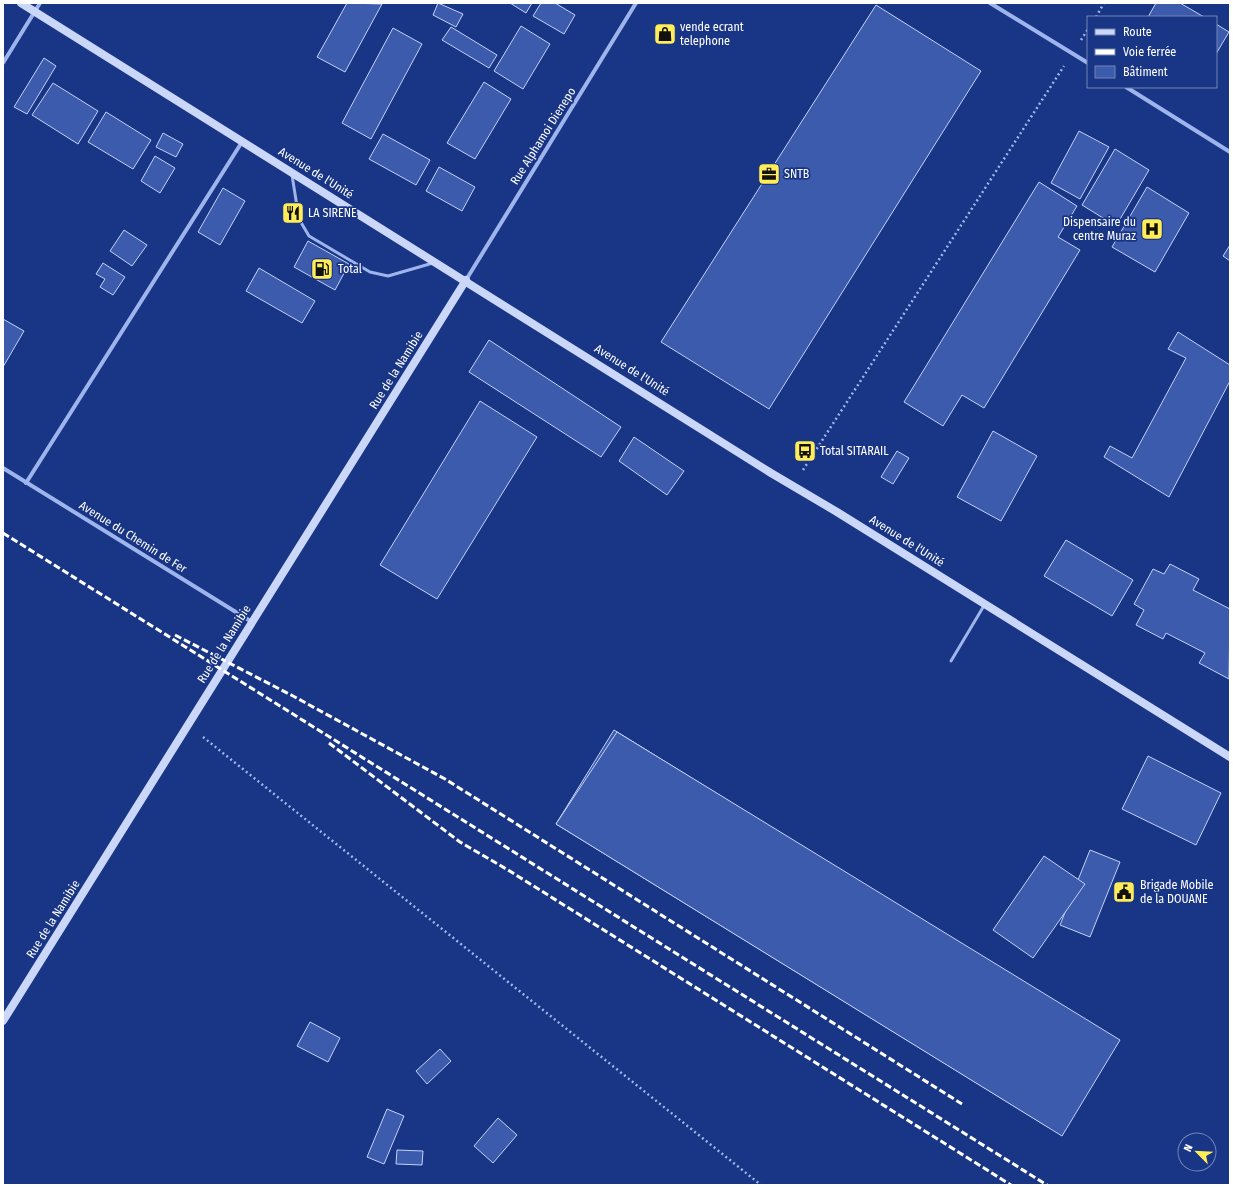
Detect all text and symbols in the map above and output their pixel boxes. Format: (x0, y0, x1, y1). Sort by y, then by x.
legend (1087, 16, 1217, 88)
place label: vende ecrant telephone (680, 20, 744, 48)
shop icon: vende ecrant telephone (652, 21, 678, 47)
text: Route (1123, 25, 1152, 39)
text: Voie ferrée (1123, 45, 1176, 59)
text: Bâtiment (1123, 65, 1168, 79)
street label: Rue Alphamoi Dienepo (507, 85, 579, 187)
street label: Avenue de l'Unité (276, 144, 356, 202)
office icon: SNTB (756, 161, 782, 187)
place label: SNTB (784, 167, 810, 181)
restaurant icon: LA SIRENE (280, 200, 306, 226)
place label: LA SIRENE (308, 206, 357, 220)
place label: Dispensaire du centre Muraz (1063, 215, 1136, 243)
hospital icon: Dispensaire du centre Muraz (1139, 216, 1165, 242)
fuel station icon: Total (309, 256, 335, 282)
place label: Total (338, 262, 362, 276)
street label: Rue de la Namibie (366, 328, 426, 412)
street label: Avenue de l'Unité (592, 341, 672, 399)
bus stop icon: Total SITARAIL (792, 438, 818, 464)
place label: Total SITARAIL (820, 444, 889, 458)
street label: Avenue du Chemin de Fer (77, 498, 190, 576)
street label: Avenue de l'Unité (867, 512, 947, 570)
street label: Rue de la Namibie (194, 602, 254, 686)
street label: Rue de la Namibie (23, 877, 83, 961)
place label: Brigade Mobile de la DOUANE (1140, 878, 1214, 906)
public building icon: Brigade Mobile de la DOUANE (1111, 879, 1137, 905)
north arrow (1177, 1132, 1217, 1172)
text: N (1181, 1142, 1196, 1154)

